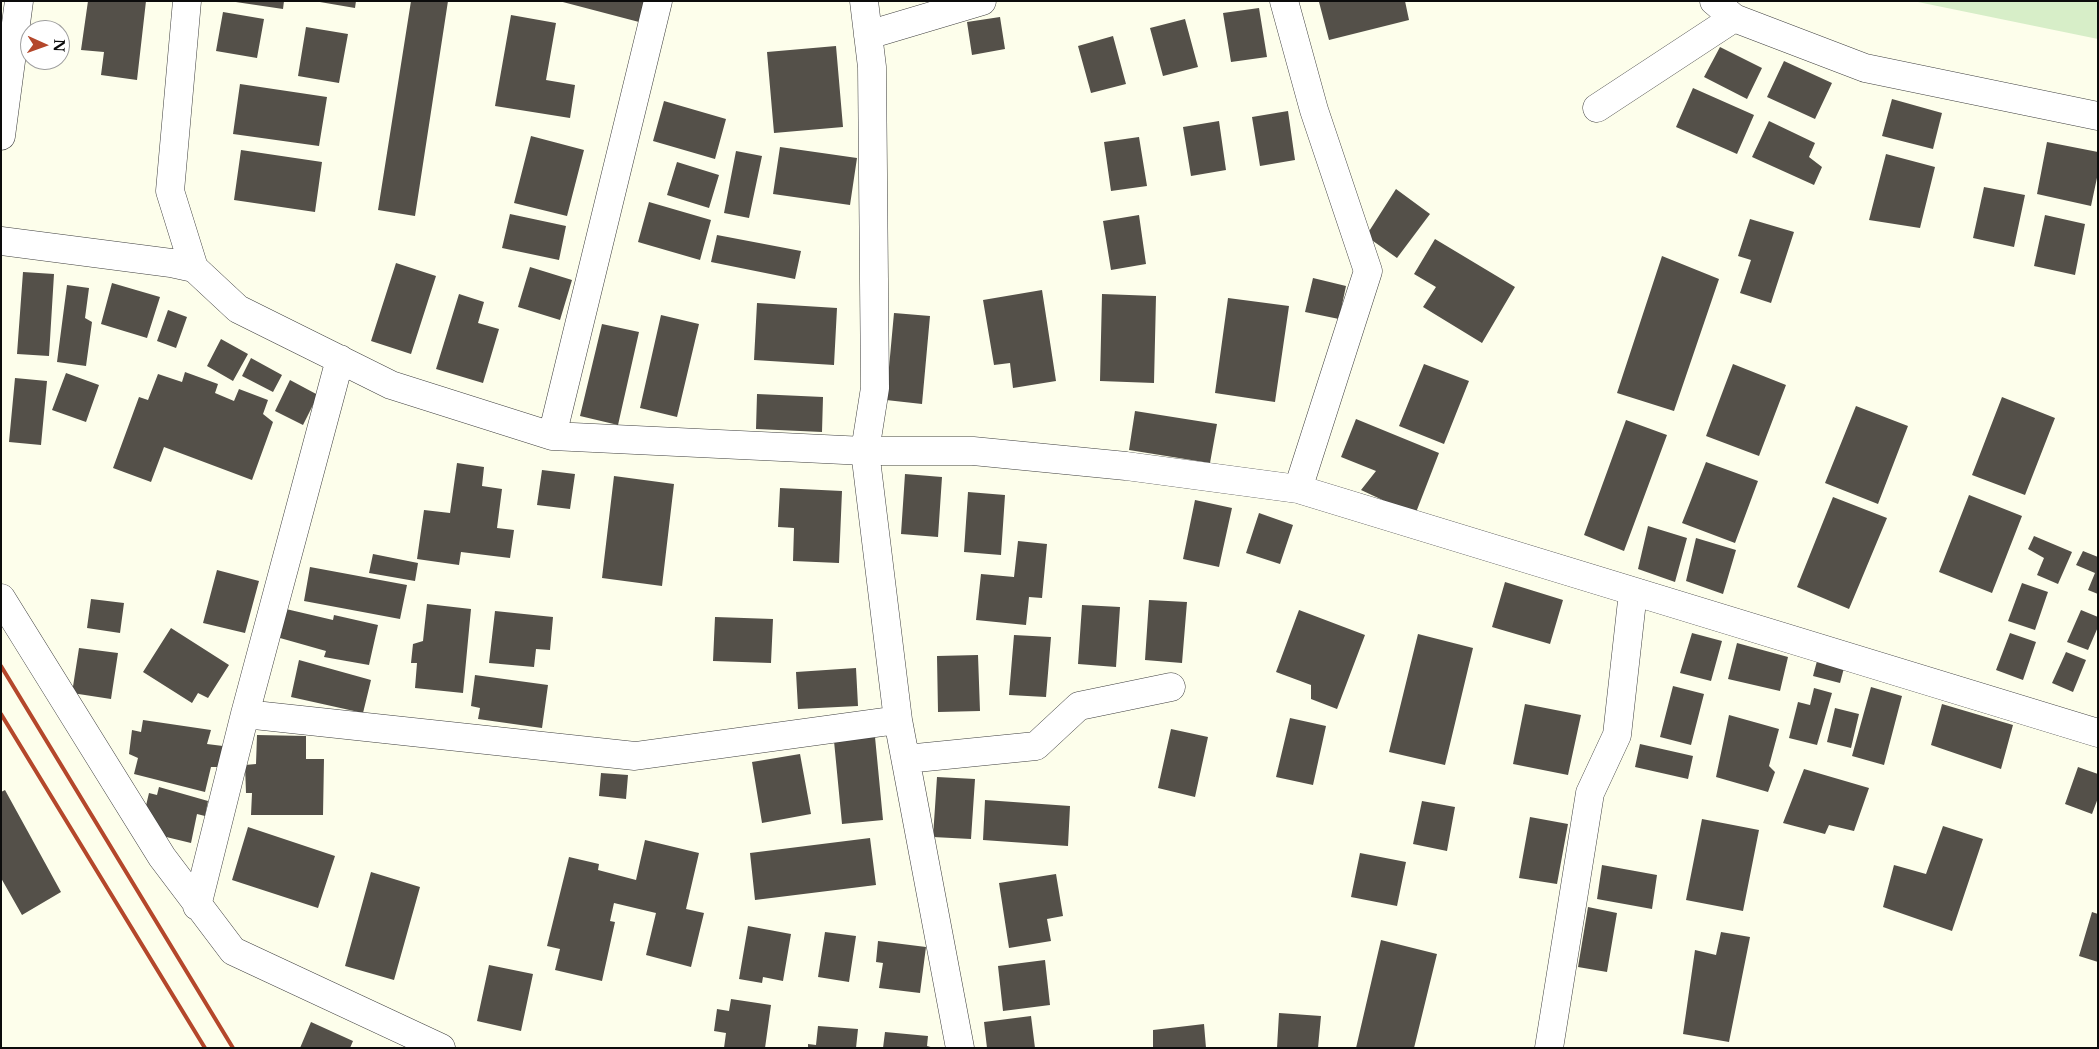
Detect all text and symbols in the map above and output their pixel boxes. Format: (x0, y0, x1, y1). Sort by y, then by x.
north arrow (20, 20, 70, 70)
text: N (50, 39, 68, 52)

